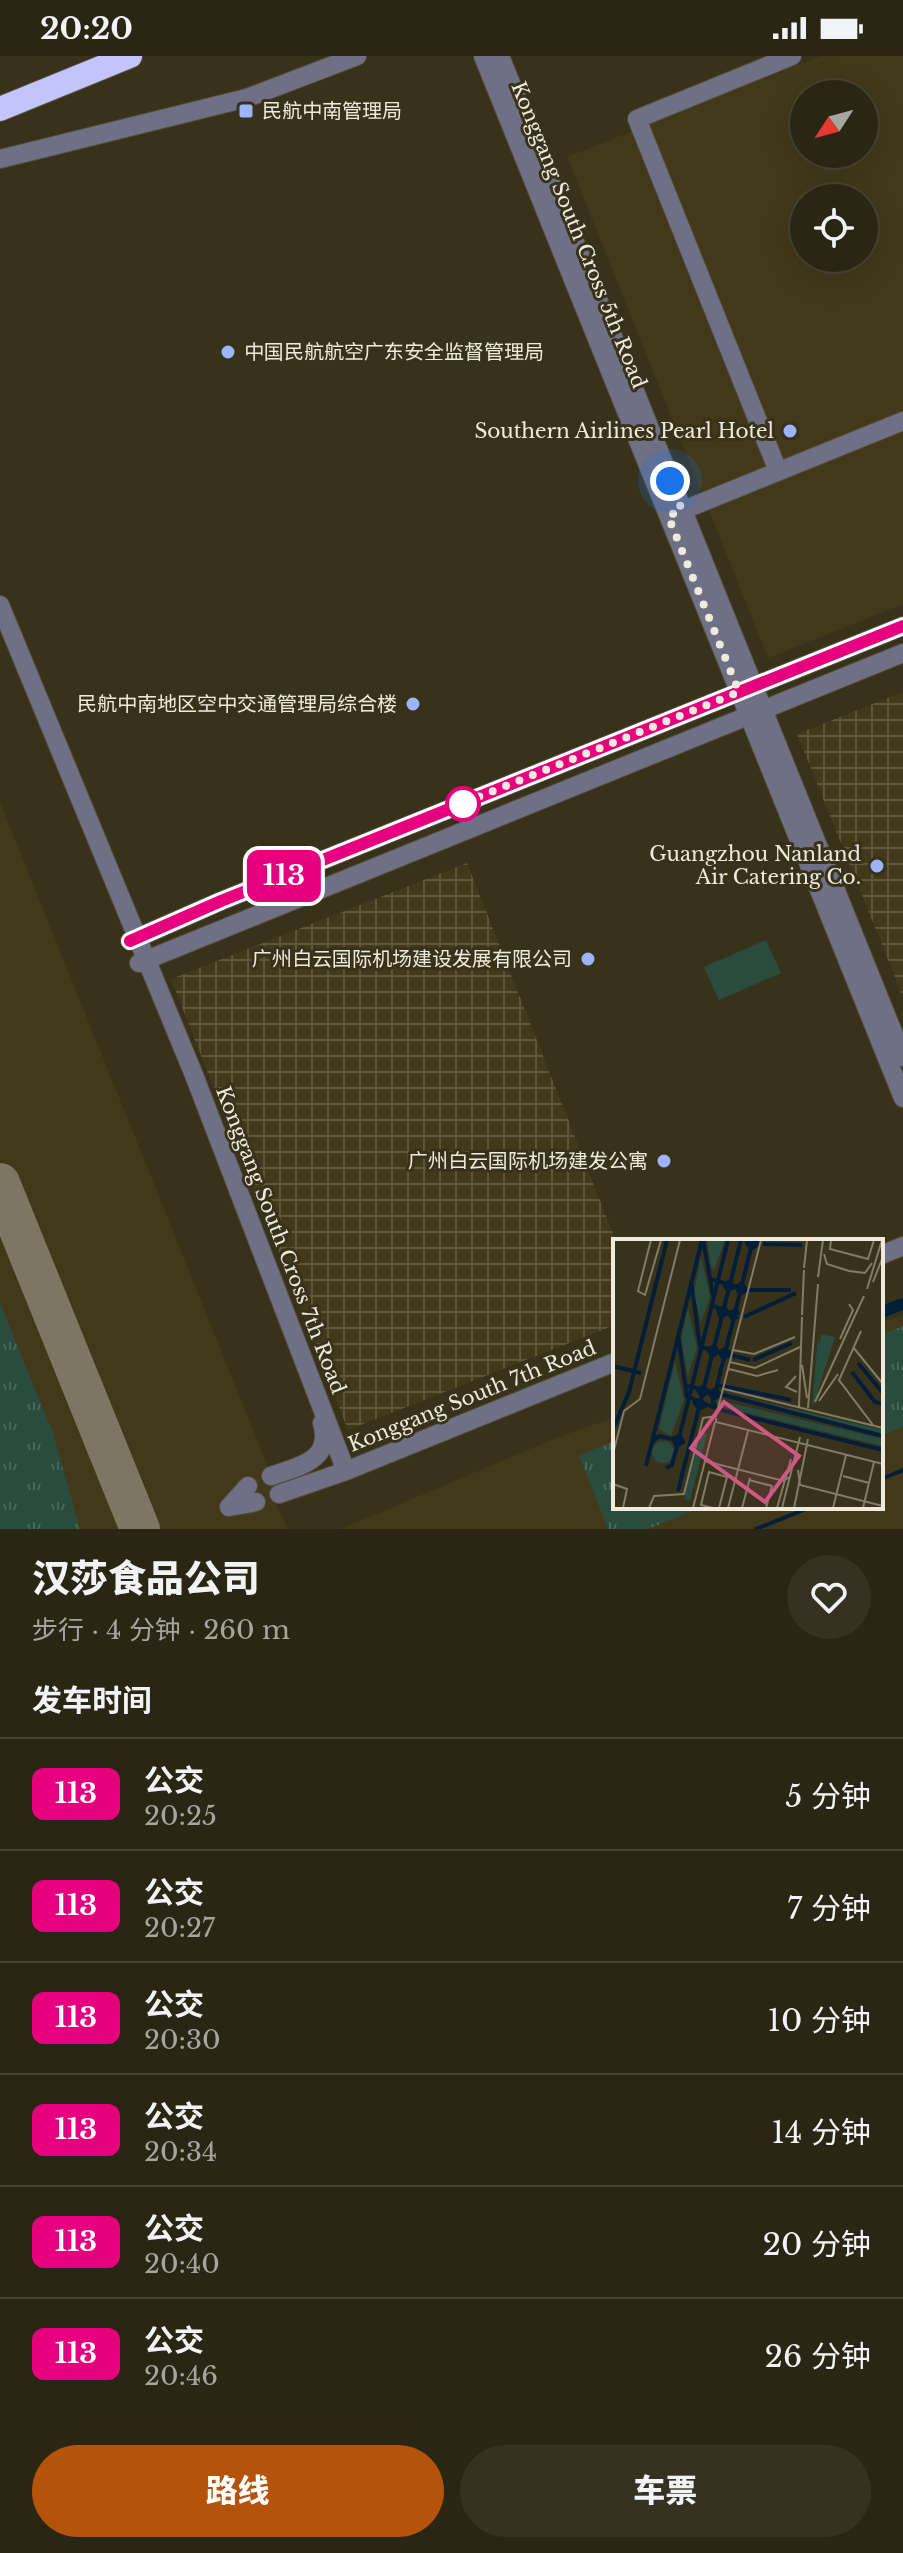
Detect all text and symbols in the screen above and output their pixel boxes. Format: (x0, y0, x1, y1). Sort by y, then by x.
text: 20:20 (40, 10, 133, 47)
street label: Konggang South Cross 5th Road (506, 78, 652, 392)
north arrow (790, 80, 878, 168)
map controls (790, 80, 878, 272)
place label: 民航中南管理局 (262, 99, 402, 123)
marker: 民航中南管理局 (237, 102, 255, 120)
button: locate (790, 184, 878, 272)
place label: 中国民航航空广东安全监督管理局 (244, 340, 544, 364)
marker: 中国民航航空广东安全监督管理局 (219, 343, 237, 361)
place label: Southern Airlines Pearl Hotel (474, 419, 774, 443)
marker: Southern Airlines Pearl Hotel (781, 422, 799, 440)
your location (650, 461, 690, 501)
place label: 民航中南地区空中交通管理局综合楼 (77, 692, 397, 716)
marker: 民航中南地区空中交通管理局综合楼 (404, 695, 422, 713)
unlabelled marker (446, 787, 480, 821)
place label: Guangzhou Nanland Air Catering Co. (649, 842, 861, 889)
line badge: 113 (238, 850, 330, 902)
marker: Guangzhou Nanland Air Catering Co. (868, 857, 886, 875)
text: 113 (263, 858, 305, 893)
place label: 广州白云国际机场建设发展有限公司 (252, 947, 572, 971)
marker: 广州白云国际机场建设发展有限公司 (579, 950, 597, 968)
street label: Konggang South Cross 7th Road (211, 1083, 351, 1397)
place label: 广州白云国际机场建发公寓 (408, 1149, 648, 1173)
marker: 广州白云国际机场建发公寓 (655, 1152, 673, 1170)
inset map (613, 1239, 883, 1509)
street label: Konggang South 7th Road (345, 1335, 599, 1457)
text: 汉莎食品公司 (32, 1555, 260, 1602)
button: heart (787, 1555, 871, 1639)
text: 步行 · 4 分钟 · 260 m (32, 1614, 290, 1646)
text: 发车时间 (32, 1682, 152, 1719)
text: 公交 (144, 1762, 204, 1799)
text: 113 (55, 1776, 97, 1811)
text: 5 分钟 (785, 1778, 871, 1815)
text: 20:25 (144, 1800, 217, 1832)
text: 公交 (144, 1874, 204, 1911)
text: 113 (55, 1888, 97, 1923)
text: 7 分钟 (787, 1890, 871, 1927)
text: 20:27 (144, 1912, 215, 1944)
text: 公交 (144, 1986, 204, 2023)
text: 113 (55, 2000, 97, 2035)
text: 10 分钟 (768, 2002, 871, 2039)
text: 20:30 (144, 2024, 221, 2056)
text: 公交 (144, 2098, 204, 2135)
text: 113 (55, 2112, 97, 2147)
text: 14 分钟 (771, 2114, 871, 2151)
text: 20:34 (144, 2136, 217, 2168)
text: 公交 (144, 2210, 204, 2247)
text: 113 (55, 2224, 97, 2259)
text: 20 分钟 (762, 2226, 871, 2263)
text: 20:40 (144, 2248, 220, 2280)
text: 公交 (144, 2322, 204, 2359)
text: 113 (55, 2336, 97, 2371)
text: 26 分钟 (765, 2338, 871, 2375)
text: 20:46 (144, 2360, 218, 2392)
button: 路线 (32, 2445, 444, 2537)
button: 车票 (460, 2445, 871, 2537)

